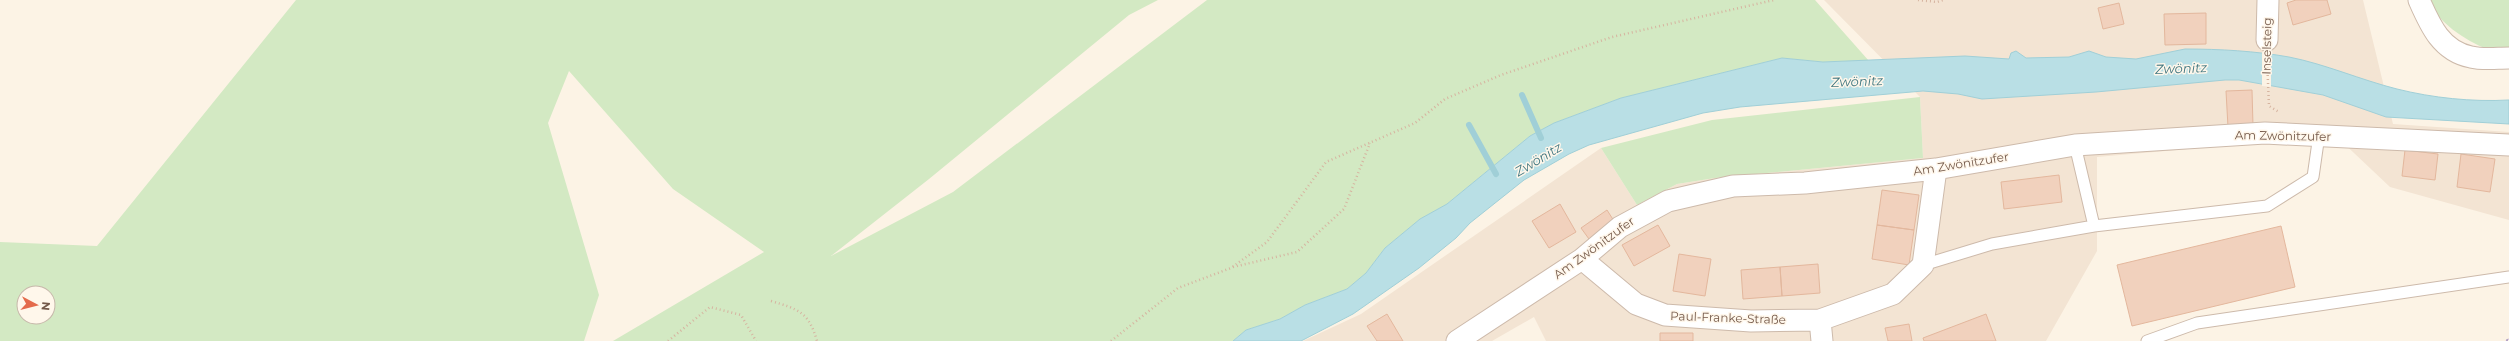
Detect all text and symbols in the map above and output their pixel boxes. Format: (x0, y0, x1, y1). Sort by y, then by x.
street label: Inselsteig (2259, 17, 2274, 75)
water label: Zwönitz (2154, 59, 2208, 77)
water label: Zwönitz (1830, 72, 1884, 90)
street label: Am Zwönitzufer (2235, 127, 2331, 144)
water label: Zwönitz (1511, 139, 1565, 180)
street label: Am Zwönitzufer (1912, 149, 2010, 178)
street label: Am Zwönitzufer (1550, 213, 1637, 282)
north arrow (16, 285, 56, 325)
text: N (38, 301, 53, 311)
street label: Paul-Franke-Straße (1670, 308, 1786, 327)

